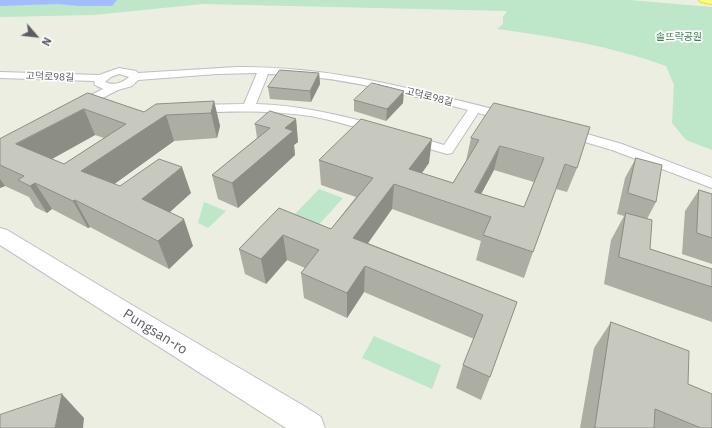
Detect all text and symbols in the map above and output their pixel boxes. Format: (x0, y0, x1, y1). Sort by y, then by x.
north arrow (16, 16, 56, 56)
park label: 솔뜨락공원 (656, 31, 702, 43)
text: N (39, 35, 55, 48)
street label: 고덕로98길 (25, 70, 75, 84)
street label: 고덕로98길 (404, 85, 454, 109)
street label: Pungsan-ro (120, 306, 190, 358)

